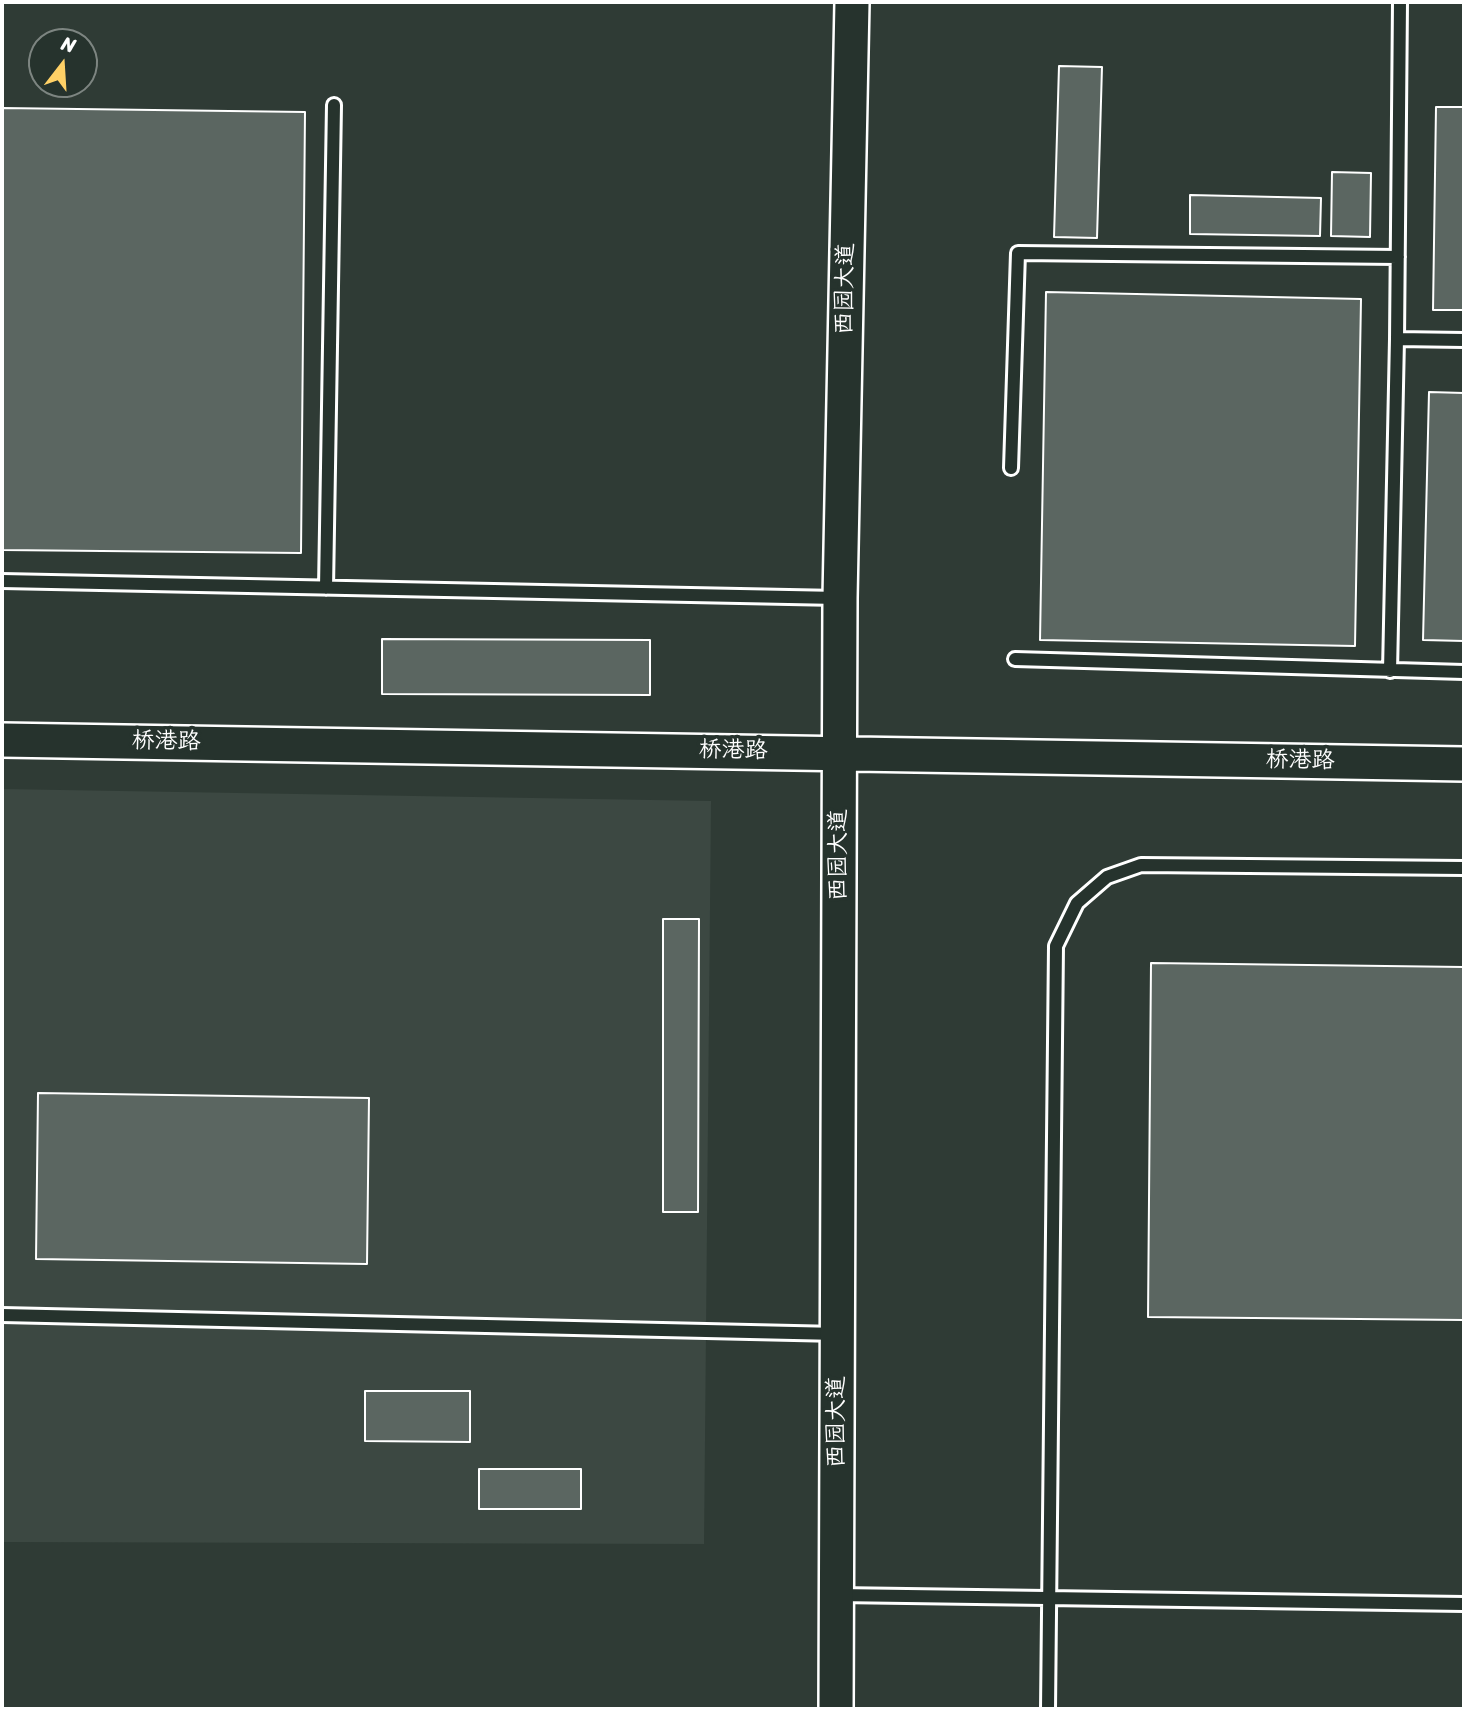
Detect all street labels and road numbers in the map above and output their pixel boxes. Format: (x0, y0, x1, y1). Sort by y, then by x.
street label: 西园大道 (831, 243, 861, 335)
street label: 桥港路 (131, 728, 201, 756)
street label: 桥港路 (698, 737, 768, 765)
street label: 桥港路 (1265, 747, 1335, 775)
street label: 西园大道 (825, 809, 853, 901)
street label: 西园大道 (823, 1376, 851, 1468)

